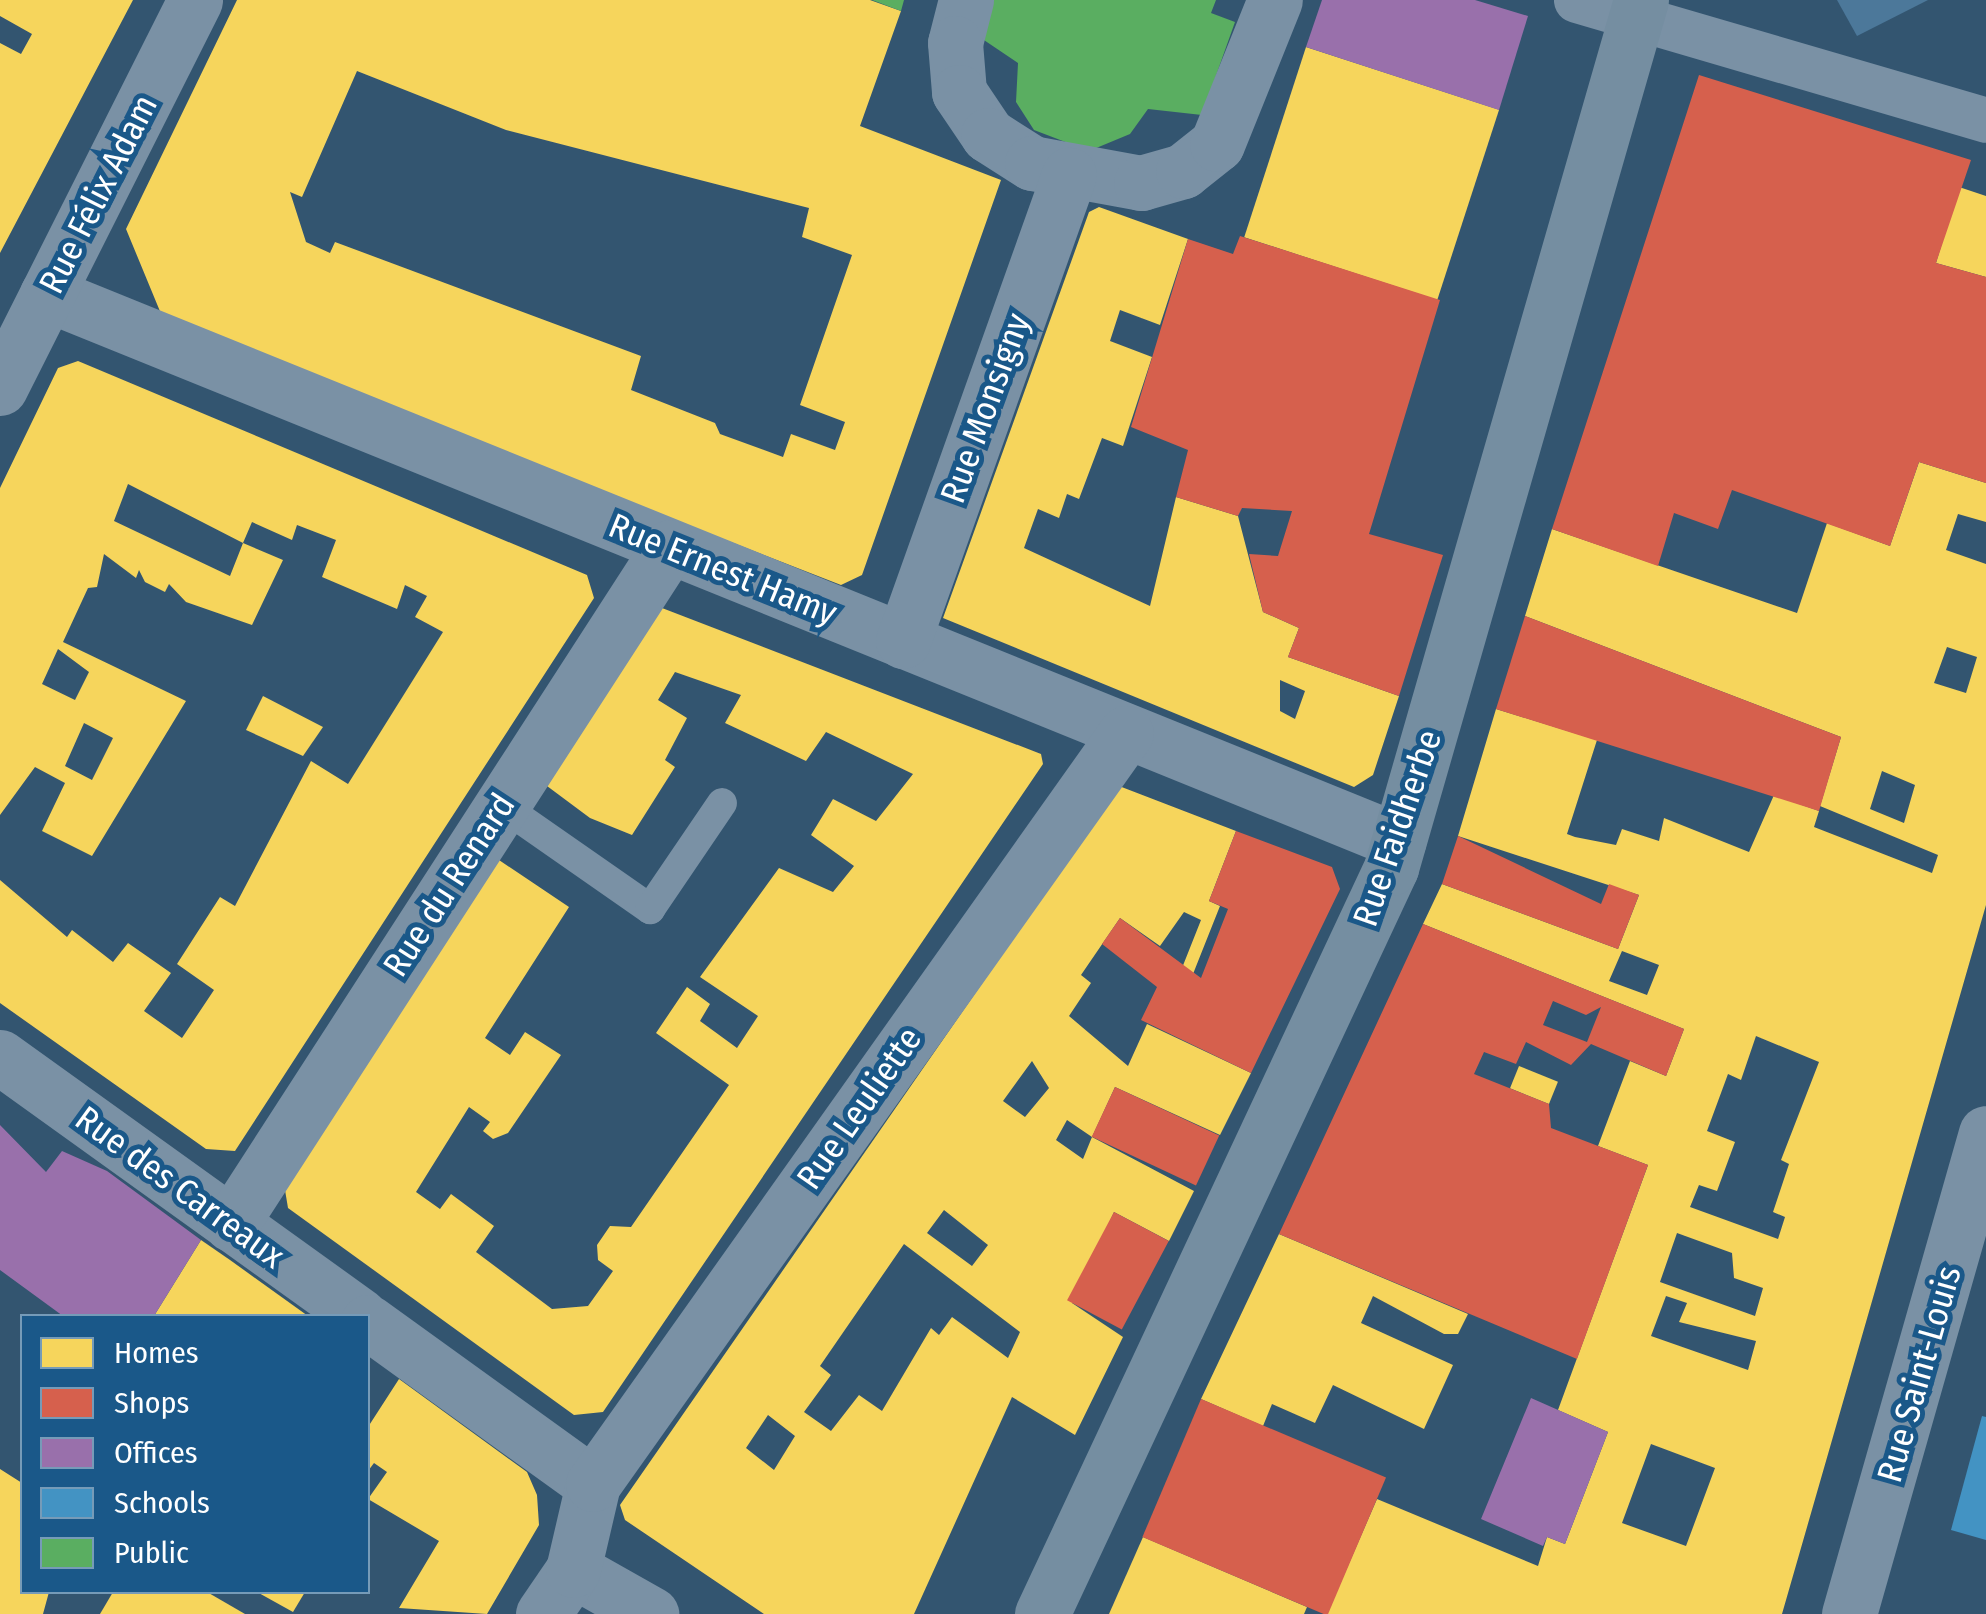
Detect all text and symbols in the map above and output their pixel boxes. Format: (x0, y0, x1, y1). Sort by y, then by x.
street label: Rue Félix Adam (30, 88, 166, 300)
street label: Rue Monsigny (931, 307, 1039, 509)
street label: Rue Ernest Hamy (603, 504, 843, 634)
street label: Rue Faidherbe (1344, 724, 1450, 932)
street label: Rue du Renard (374, 786, 524, 984)
street label: Rue Leuliette (788, 1019, 930, 1197)
street label: Rue des Carreaux (67, 1097, 293, 1277)
street label: Rue Saint-Louis (1868, 1261, 1970, 1487)
legend (20, 1314, 370, 1594)
text: Homes (114, 1335, 199, 1371)
text: Shops (114, 1385, 189, 1421)
text: Offices (114, 1435, 198, 1471)
text: Schools (114, 1485, 210, 1521)
text: Public (114, 1535, 189, 1571)

